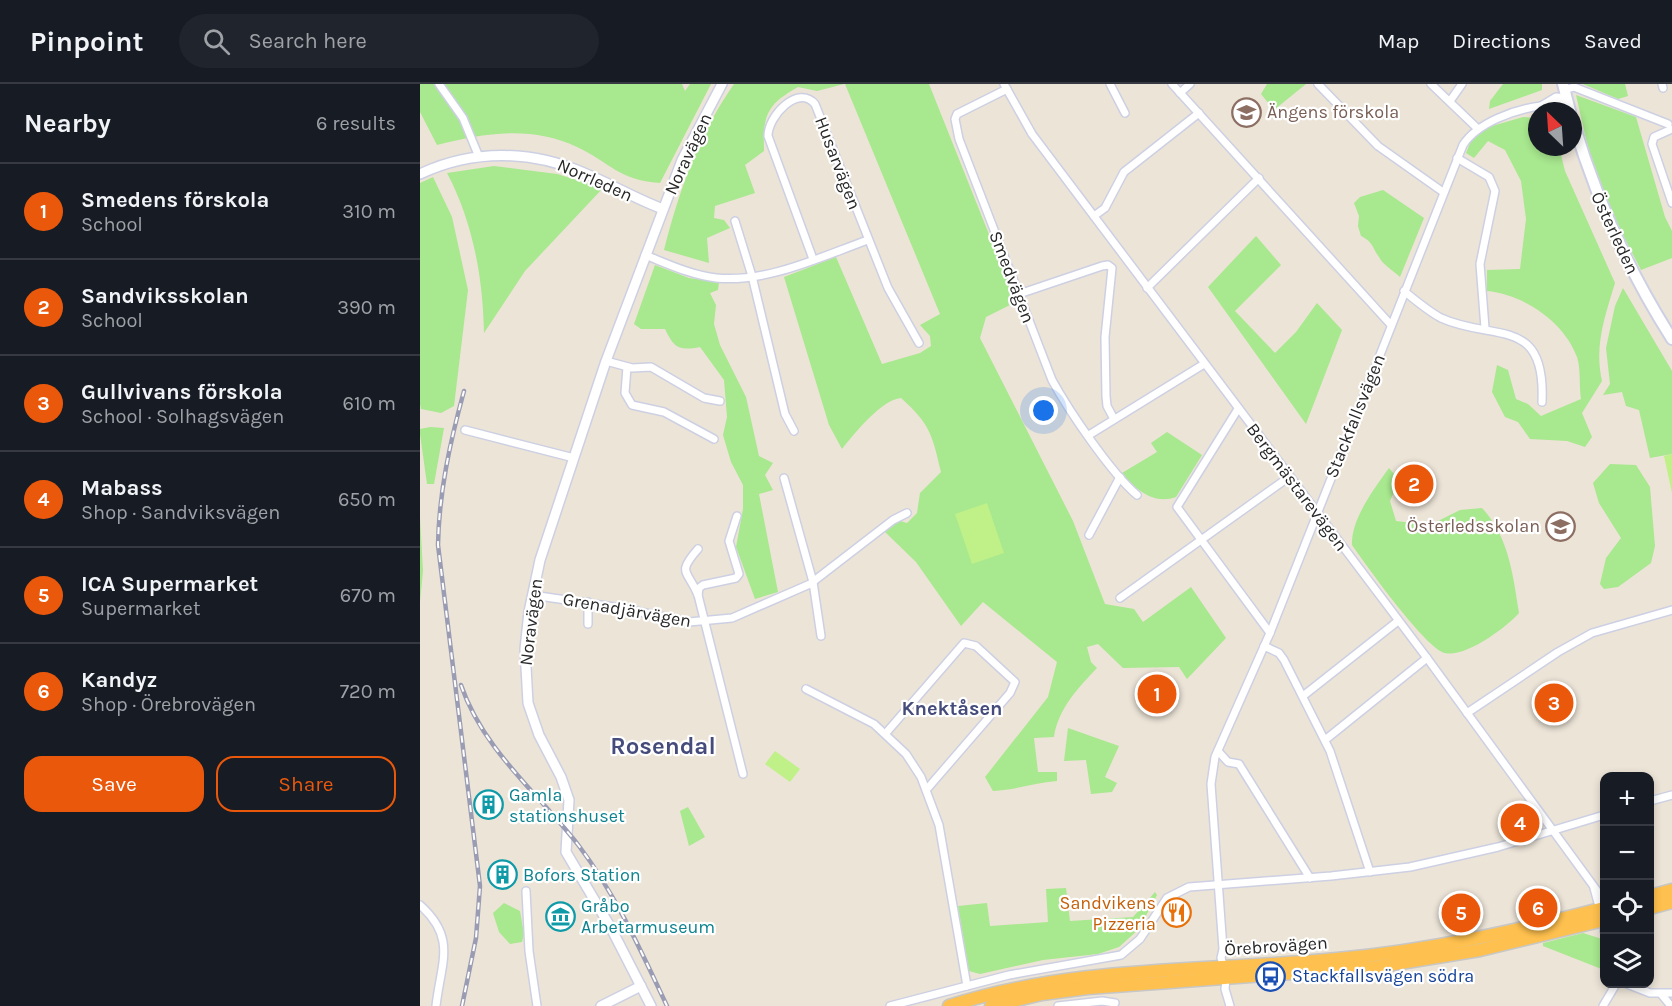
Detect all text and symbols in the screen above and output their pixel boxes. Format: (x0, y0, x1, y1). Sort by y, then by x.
search box (179, 14, 599, 68)
text: Pinpoint (30, 25, 143, 58)
icon: search (200, 25, 233, 58)
text: Search here (248, 28, 367, 54)
text: Map (1378, 29, 1419, 53)
text: Directions (1452, 29, 1551, 53)
text: Saved (1584, 29, 1642, 53)
school or university icon: Ängens förskola (1230, 96, 1262, 128)
place label: Ängens förskola (1267, 101, 1399, 123)
north arrow (1528, 102, 1582, 156)
text: Nearby (24, 108, 111, 139)
street label: Noravägen (659, 110, 717, 198)
text: 6 results (316, 112, 396, 135)
street label: Husarvägen (810, 113, 866, 213)
street label: Norrleden (554, 154, 636, 206)
text: Smedens förskola (81, 187, 269, 213)
street label: Österleden (1586, 188, 1644, 278)
text: 1 (40, 200, 47, 223)
text: 310 m (342, 200, 396, 223)
text: School (81, 213, 143, 236)
street label: Smedvägen (984, 228, 1040, 326)
text: Sandviksskolan (81, 283, 249, 309)
text: 2 (37, 296, 50, 319)
text: 390 m (337, 296, 396, 319)
text: School (81, 309, 143, 332)
street label: Stackfallsvägen (1320, 351, 1390, 481)
text: Gullvivans förskola (81, 379, 283, 405)
text: 3 (37, 392, 50, 415)
text: 610 m (343, 392, 396, 415)
your location (1029, 396, 1058, 425)
text: School · Solhagsvägen (81, 405, 284, 428)
street label: Bergmästarevägen (1242, 419, 1352, 555)
pin: 2 (1394, 462, 1434, 506)
text: Mabass (81, 475, 163, 501)
text: 4 (38, 488, 49, 511)
text: 650 m (338, 488, 396, 511)
text: Shop · Sandviksvägen (81, 501, 280, 524)
school or university icon: Österledsskolan (1545, 510, 1577, 542)
place label: Österledsskolan (1407, 515, 1540, 537)
text: ICA Supermarket (81, 571, 258, 597)
street label: Noravägen (515, 577, 547, 667)
text: 5 (38, 584, 49, 607)
text: 670 m (340, 584, 396, 607)
street label: Grenadjärvägen (561, 588, 693, 632)
text: Supermarket (81, 597, 200, 620)
text: Kandyz (81, 667, 157, 693)
pin: 1 (1138, 672, 1176, 716)
text: 6 (37, 680, 50, 703)
text: 720 m (340, 680, 396, 703)
pin: 3 (1534, 680, 1574, 726)
text: Shop · Örebrovägen (81, 693, 256, 716)
district label: Knektåsen (901, 697, 1003, 720)
district label: Rosendal (610, 732, 716, 760)
button: Save (24, 756, 204, 812)
button: Share (216, 756, 396, 812)
map controls (1600, 772, 1654, 988)
button: + (1600, 772, 1654, 826)
place label: Gamla stationshuset (509, 784, 625, 827)
building icon: Gamla stationshuset (472, 789, 504, 821)
pin: 4 (1500, 800, 1540, 846)
button: − (1600, 826, 1654, 880)
building icon: Bofors Station (486, 859, 518, 891)
place label: Bofors Station (523, 864, 641, 886)
button: locate (1600, 880, 1654, 934)
pin: 6 (1518, 886, 1558, 930)
pin: 5 (1442, 890, 1480, 936)
place label: Sandvikens Pizzeria (1060, 892, 1156, 935)
place label: Gråbo Arbetarmuseum (581, 895, 715, 938)
restaurant icon: Sandvikens Pizzeria (1161, 897, 1193, 929)
museum icon: Gråbo Arbetarmuseum (544, 900, 576, 932)
street label: Örebrovägen (1224, 931, 1328, 961)
button: layers (1600, 934, 1654, 988)
bus stop icon: Stackfallsvägen södra (1255, 960, 1287, 992)
place label: Stackfallsvägen södra (1292, 965, 1474, 987)

